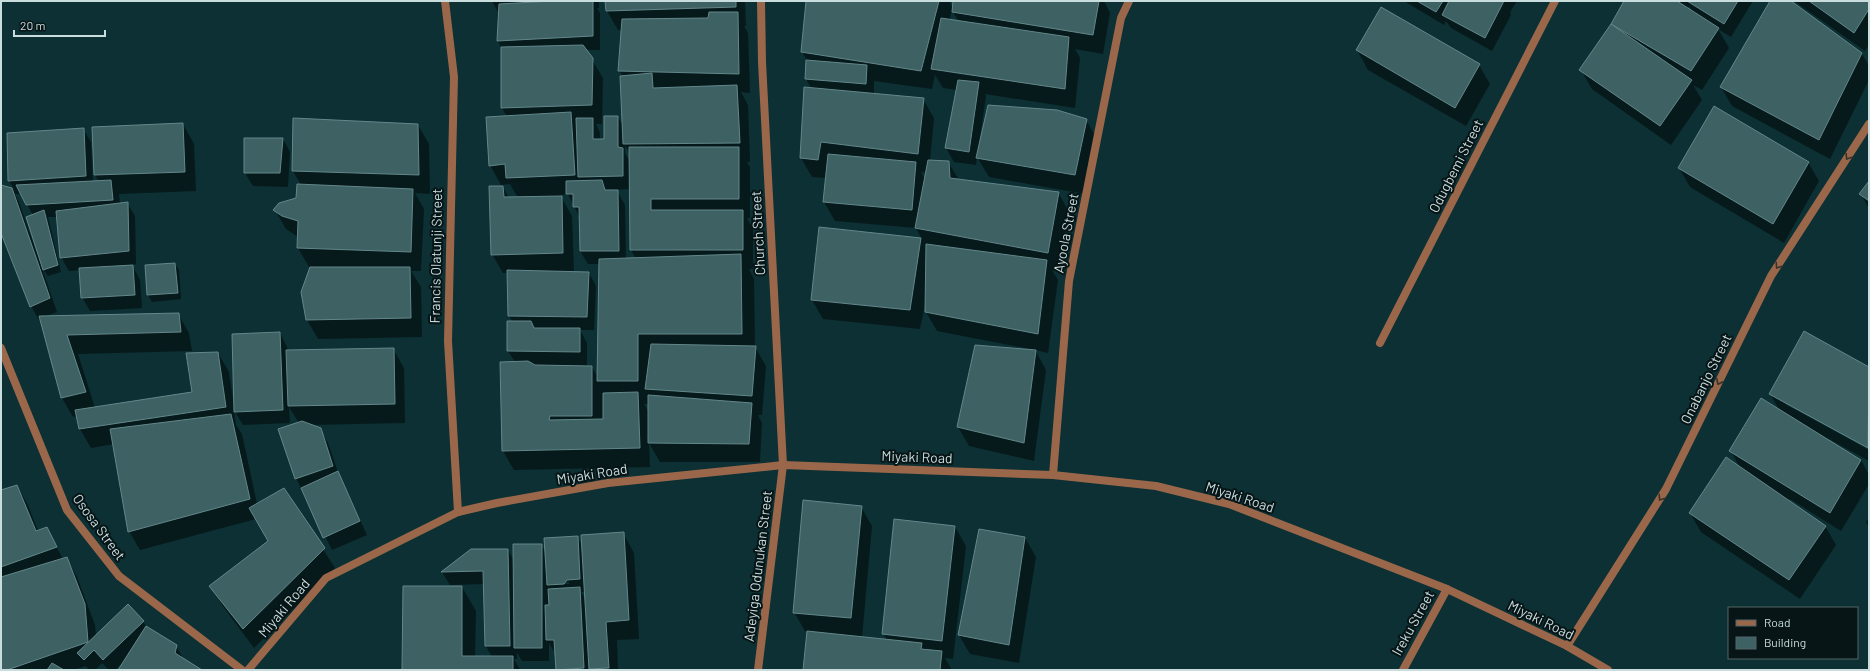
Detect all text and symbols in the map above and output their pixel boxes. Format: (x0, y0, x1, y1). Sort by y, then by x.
scale bar (14, 12, 105, 38)
text: 20 m (20, 18, 46, 32)
street label: Odugbemi Street (1425, 116, 1486, 215)
one-way arrow (1845, 153, 1853, 160)
street label: Francis Olatunji Street (426, 188, 445, 324)
street label: Church Street (747, 190, 768, 276)
street label: Ayoola Street (1049, 192, 1082, 274)
one-way arrow (1776, 262, 1783, 269)
street label: Onabanjo Street (1676, 331, 1735, 426)
one-way arrow (1716, 378, 1724, 385)
street label: Miyaki Road (881, 447, 953, 466)
street label: Miyaki Road (555, 460, 628, 487)
street label: Miyaki Road (1204, 477, 1277, 516)
street label: Adeyiga Odunukan Street (740, 489, 775, 643)
street label: Ososa Street (70, 490, 129, 563)
one-way arrow (1658, 494, 1665, 501)
street label: Miyaki Road (254, 575, 313, 640)
street label: Ireku Street (1388, 587, 1437, 658)
street label: Miyaki Road (1505, 596, 1577, 643)
legend (1728, 607, 1858, 659)
text: Road (1764, 615, 1791, 629)
text: Building (1764, 635, 1806, 649)

